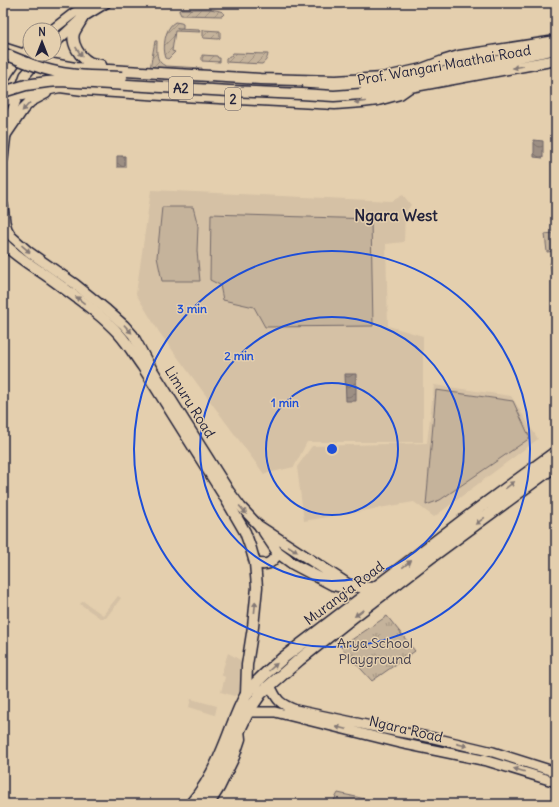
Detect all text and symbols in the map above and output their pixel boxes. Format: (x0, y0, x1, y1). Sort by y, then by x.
north arrow (22, 22, 62, 62)
text: N (38, 25, 46, 39)
street label: Prof. Wangari Maathai Road (356, 41, 532, 89)
one-way arrow (75, 46, 83, 57)
one-way arrow (512, 64, 524, 70)
road number: A2 (169, 77, 193, 99)
road number: 2 (225, 88, 241, 110)
one-way arrow (354, 99, 366, 105)
one-way arrow (21, 102, 30, 113)
district label: Ngara West (354, 205, 438, 226)
one-way arrow (21, 245, 31, 254)
one-way arrow (74, 296, 85, 305)
text: 3 min (177, 301, 207, 316)
one-way arrow (123, 324, 133, 334)
text: 2 min (224, 348, 254, 363)
street label: Limuru Road (161, 363, 219, 441)
text: 1 min (271, 395, 299, 410)
centre of rings (325, 442, 339, 456)
one-way arrow (505, 481, 516, 489)
one-way arrow (238, 504, 247, 515)
one-way arrow (474, 517, 485, 526)
one-way arrow (287, 545, 298, 553)
street label: Murang'a Road (300, 557, 388, 629)
one-way arrow (401, 560, 412, 568)
one-way arrow (252, 601, 258, 613)
one-way arrow (353, 609, 364, 617)
park label: Arya School Playground (337, 634, 413, 668)
one-way arrow (269, 663, 278, 672)
street label: Ngara Road (367, 712, 445, 746)
one-way arrow (334, 725, 347, 731)
one-way arrow (456, 742, 468, 748)
one-way arrow (513, 767, 525, 773)

